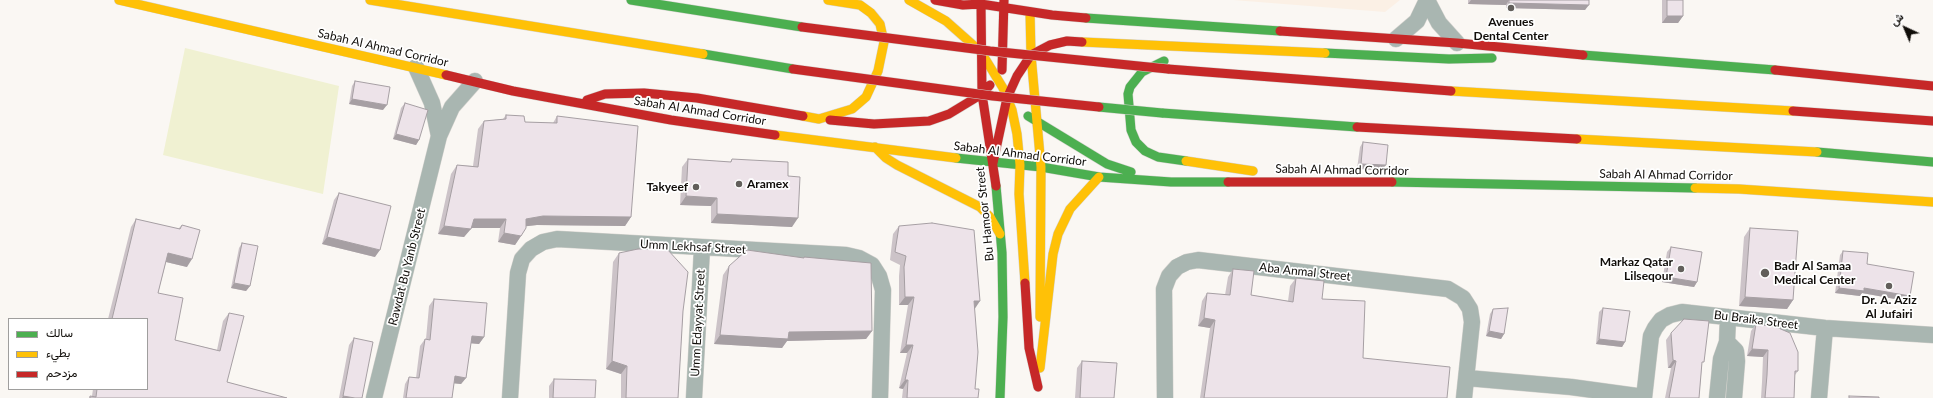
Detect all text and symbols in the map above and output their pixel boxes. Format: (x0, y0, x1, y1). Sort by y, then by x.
marker: Avenues Dental Center (1506, 3, 1516, 13)
north arrow (1885, 8, 1925, 48)
text: ش (1887, 10, 1906, 28)
place label: Avenues Dental Center (1474, 15, 1548, 43)
street label: Sabah Al Ahmad Corridor (316, 26, 450, 70)
street label: Sabah Al Ahmad Corridor (633, 93, 767, 129)
street label: Sabah Al Ahmad Corridor (953, 139, 1087, 169)
street label: Sabah Al Ahmad Corridor (1275, 162, 1409, 178)
street label: Bu Hamoor Street (973, 166, 997, 262)
street label: Sabah Al Ahmad Corridor (1599, 167, 1733, 183)
place label: Aramex (747, 177, 788, 191)
marker: Aramex (734, 179, 744, 189)
place label: Takyeef (646, 180, 688, 194)
marker: Takyeef (691, 182, 701, 192)
street label: Rawdat Bu Yanb Street (385, 207, 429, 327)
street label: Umm Lekhsaf Street (640, 237, 746, 257)
place label: Markaz Qatar Lilseqour (1600, 255, 1673, 283)
place label: Badr Al Samaa Medical Center (1774, 259, 1855, 287)
street label: Aba Anmal Street (1259, 260, 1351, 284)
marker: Markaz Qatar Lilseqour (1676, 264, 1686, 274)
marker: Badr Al Samaa Medical Center (1759, 267, 1771, 279)
street label: Umm Edayyat Street (688, 269, 708, 377)
marker: Dr. A. Aziz Al Jufairi (1884, 281, 1894, 291)
place label: Dr. A. Aziz Al Jufairi (1861, 293, 1917, 321)
street label: Bu Braika Street (1713, 308, 1799, 332)
legend (8, 318, 148, 390)
text: سالك (46, 325, 73, 340)
text: بطيء (46, 345, 70, 360)
text: مزدحم (46, 365, 77, 380)

